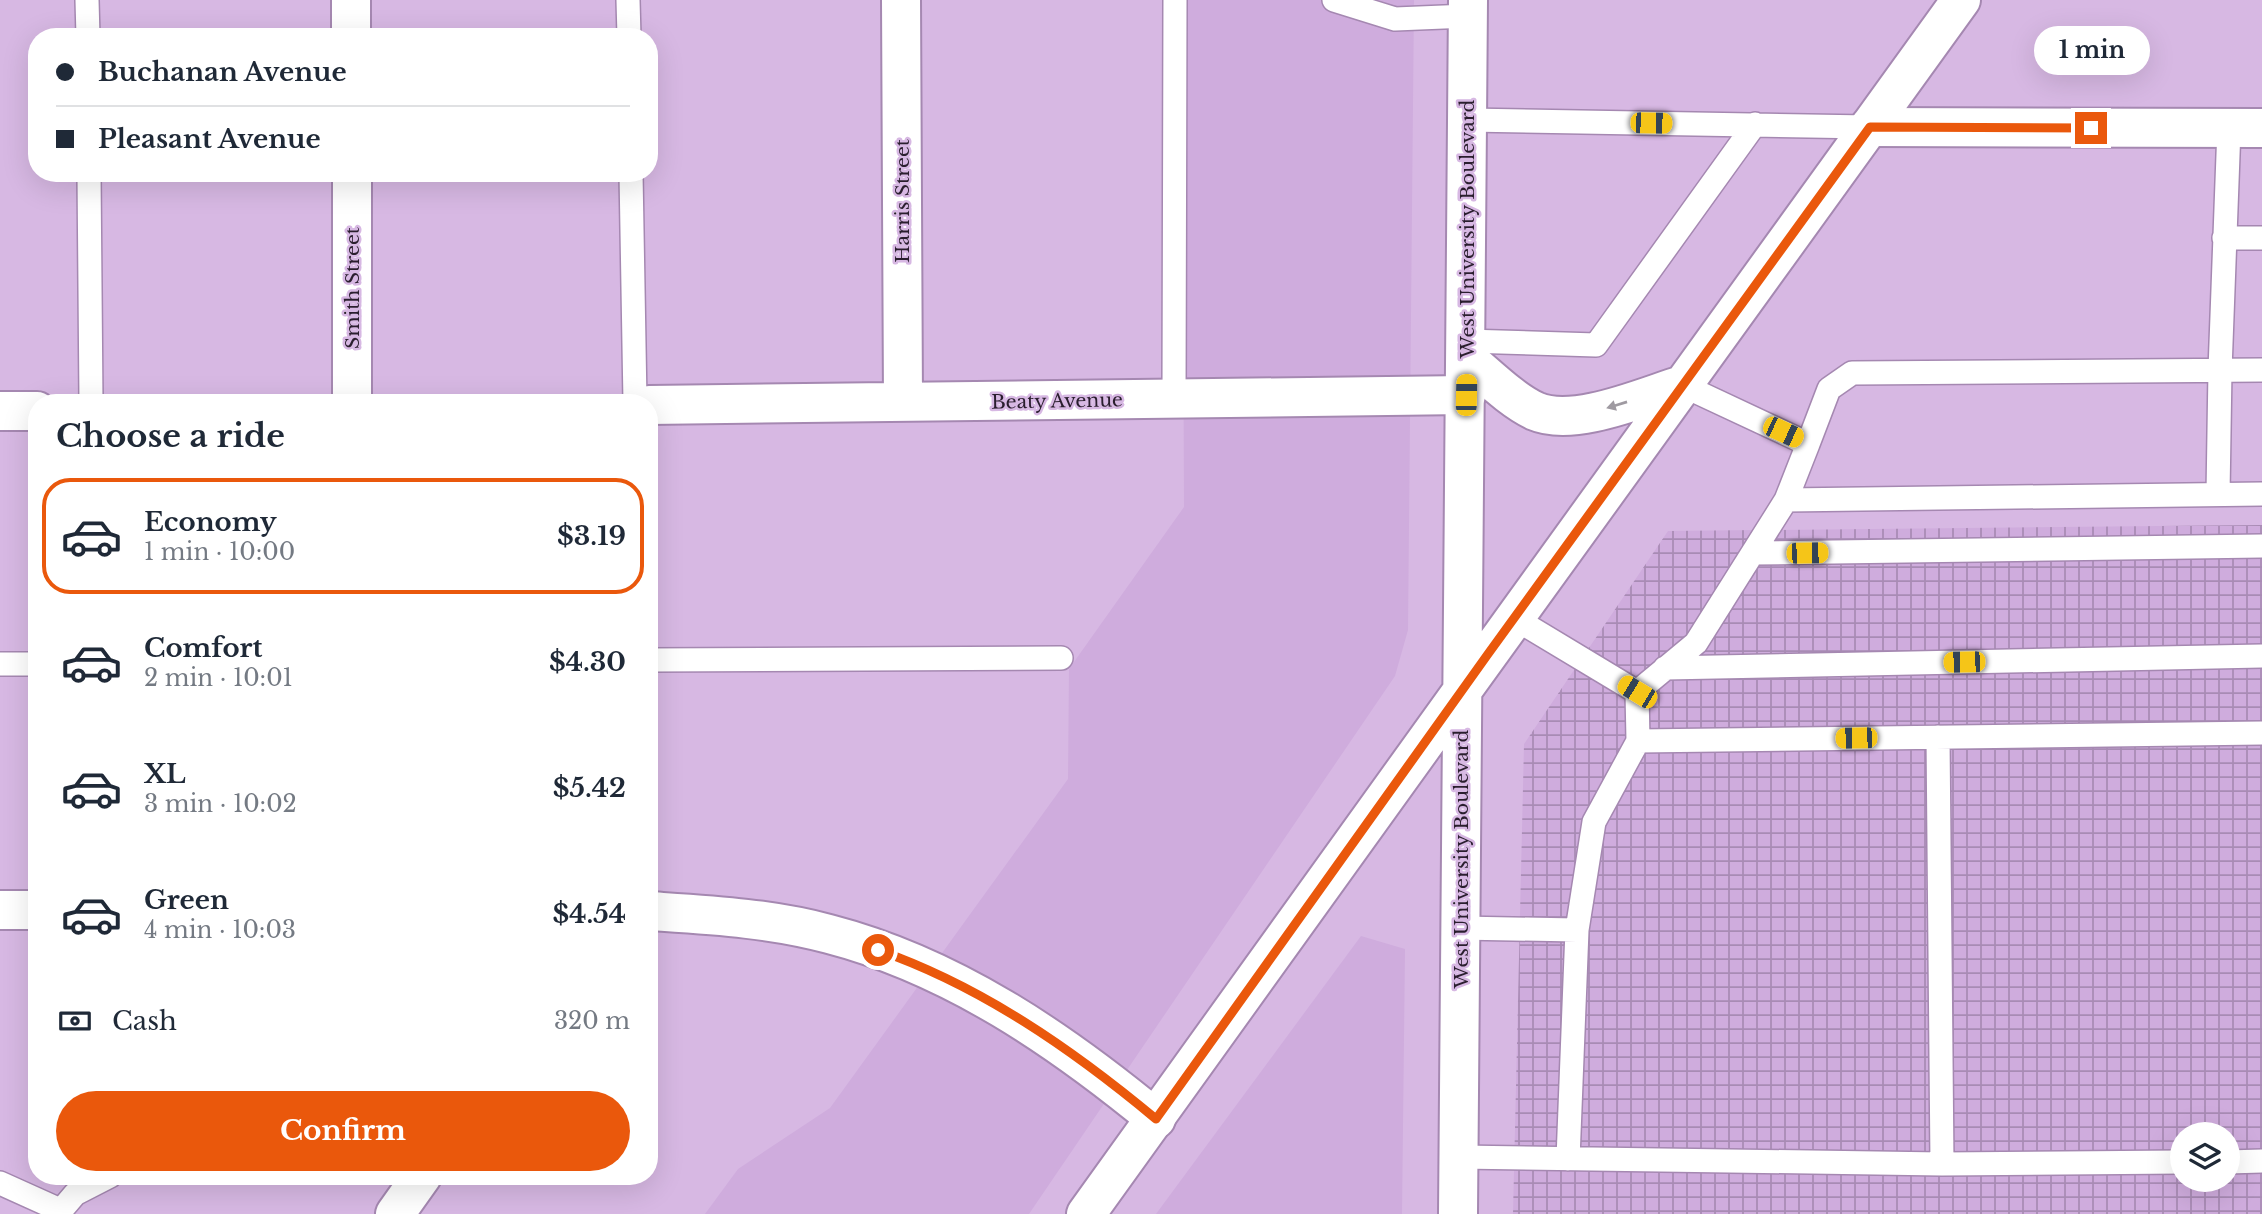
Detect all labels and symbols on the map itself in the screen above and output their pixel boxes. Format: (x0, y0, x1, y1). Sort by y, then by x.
callout: 1 min (2033, 26, 2149, 76)
street label: West University Boulevard (1456, 99, 1479, 359)
car (1630, 112, 1673, 134)
route end (2075, 112, 2107, 144)
street label: Harris Street (891, 138, 914, 263)
street label: Smith Street (341, 226, 364, 349)
car (1456, 374, 1477, 416)
street label: Beaty Avenue (991, 388, 1123, 414)
one-way arrow (1606, 400, 1627, 410)
car (1760, 414, 1807, 450)
car (1786, 542, 1829, 564)
car (1943, 651, 1986, 673)
car (1614, 672, 1661, 712)
car (1835, 727, 1878, 749)
street label: West University Boulevard (1450, 729, 1473, 989)
route start (862, 934, 894, 966)

